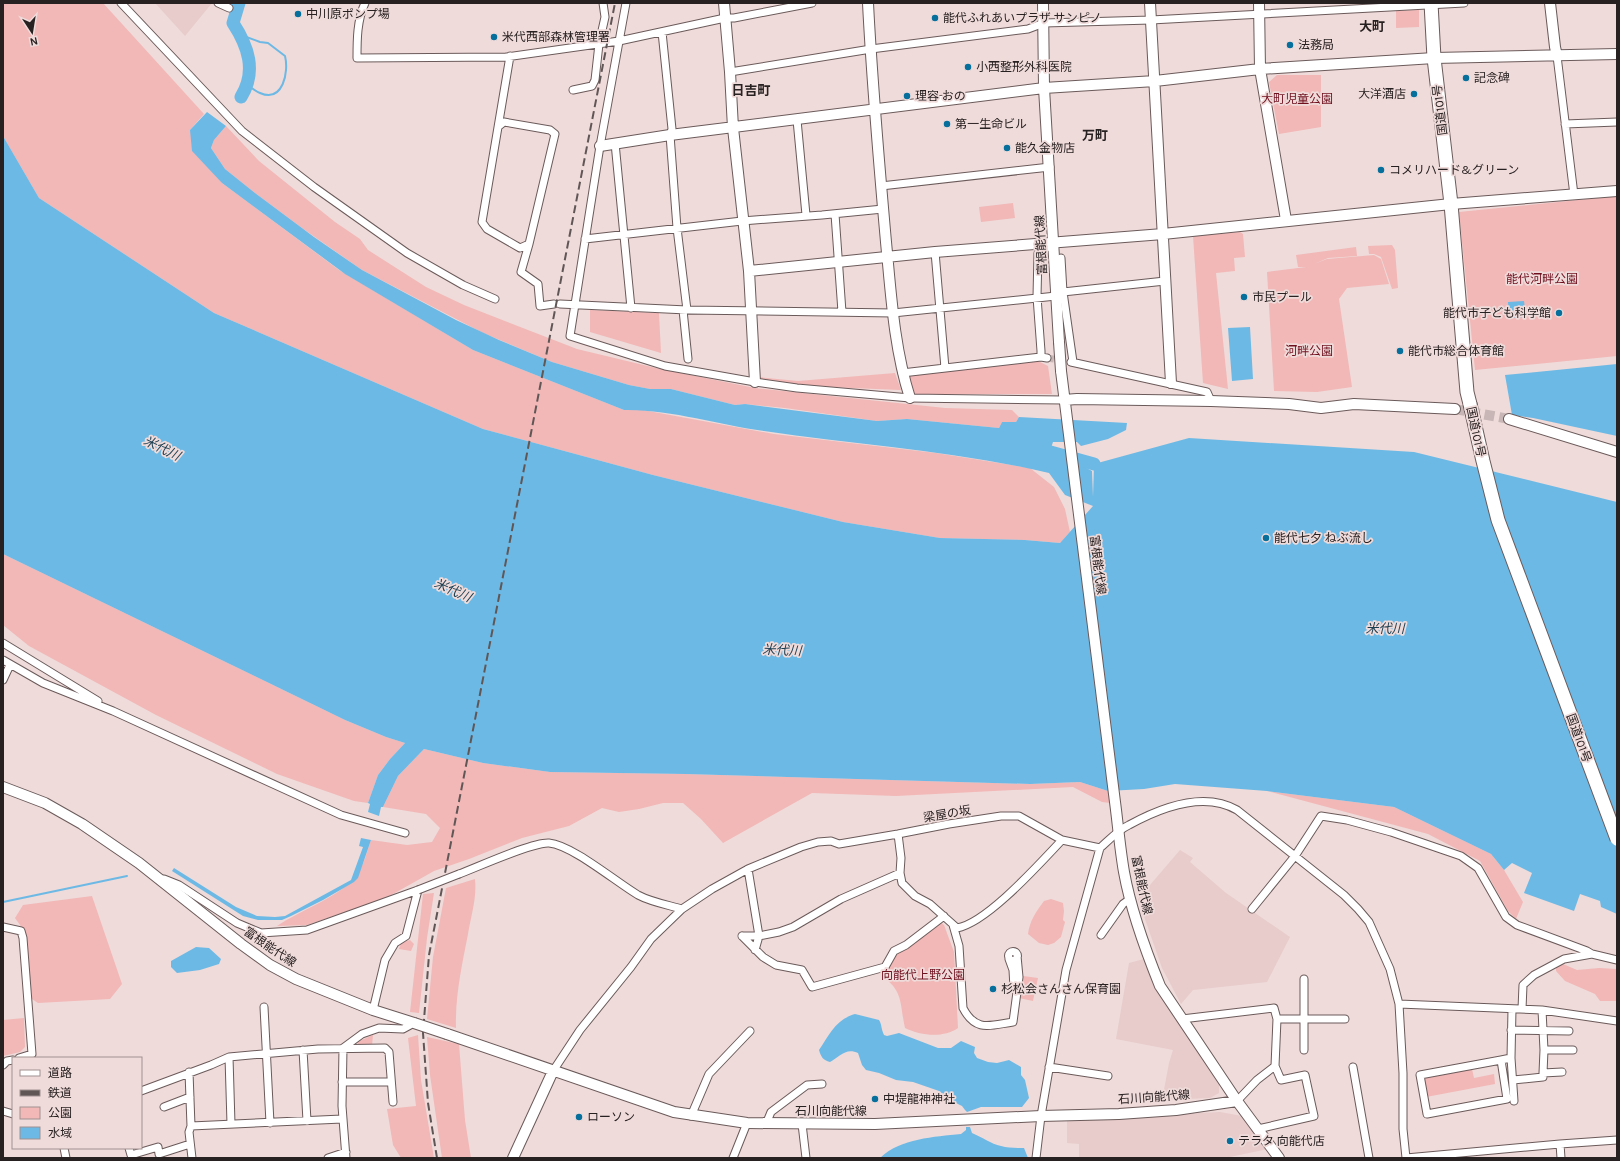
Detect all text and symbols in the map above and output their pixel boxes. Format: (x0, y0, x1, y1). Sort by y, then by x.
place label: 中川原ポンプ場 (306, 7, 390, 21)
marker: 中川原ポンプ場 (293, 9, 303, 19)
place label: 能代ふれあいプラザ サンピノ (943, 11, 1102, 25)
north arrow (12, 12, 52, 52)
marker: 能代ふれあいプラザ サンピノ (930, 13, 940, 23)
district label: 大町 (1359, 19, 1385, 34)
place label: 米代西部森林管理署 (502, 30, 610, 44)
marker: 米代西部森林管理署 (489, 32, 499, 42)
text: N (29, 34, 39, 48)
place label: 法務局 (1298, 38, 1334, 52)
marker: 法務局 (1285, 40, 1295, 50)
place label: 小西整形外科医院 (976, 60, 1072, 74)
marker: 小西整形外科医院 (963, 62, 973, 72)
place label: 記念碑 (1474, 71, 1510, 85)
marker: 記念碑 (1461, 73, 1471, 83)
district label: 日吉町 (731, 83, 771, 98)
street label: 国道101号 (1430, 84, 1450, 136)
place label: 大洋酒店 (1358, 87, 1406, 101)
place label: 理容 おの (915, 89, 966, 103)
marker: 大洋酒店 (1409, 89, 1419, 99)
marker: 理容 おの (902, 91, 912, 101)
park label: 大町児童公園 (1261, 92, 1333, 106)
place label: 第一生命ビル (955, 117, 1027, 131)
marker: 第一生命ビル (942, 119, 952, 129)
district label: 万町 (1082, 128, 1108, 143)
place label: 能久金物店 (1015, 141, 1075, 155)
marker: 能久金物店 (1002, 143, 1012, 153)
place label: コメリハード&グリーン (1389, 163, 1519, 177)
marker: コメリハード&グリーン (1376, 165, 1386, 175)
street label: 富根能代線 (1032, 215, 1050, 275)
park label: 能代河畔公園 (1506, 272, 1578, 286)
place label: 市民プール (1252, 290, 1312, 304)
marker: 市民プール (1239, 292, 1249, 302)
place label: 能代市子ども科学館 (1443, 306, 1551, 320)
marker: 能代市子ども科学館 (1554, 308, 1564, 318)
park label: 河畔公園 (1285, 344, 1333, 358)
place label: 能代市総合体育館 (1408, 344, 1504, 358)
marker: 能代市総合体育館 (1395, 346, 1405, 356)
street label: 国道101号 (1464, 406, 1488, 458)
water label: 米代川 (141, 433, 185, 464)
place label: 能代七夕 ねぶ流し (1274, 531, 1373, 545)
marker: 能代七夕 ねぶ流し (1261, 533, 1271, 543)
street label: 富根能代線 (1087, 534, 1109, 596)
water label: 米代川 (432, 575, 476, 606)
water label: 米代川 (1365, 621, 1406, 636)
water label: 米代川 (762, 641, 804, 659)
street label: 国道101号 (1564, 712, 1594, 764)
street label: 梁屋の坂 (922, 803, 972, 825)
street label: 富根能代線 (1129, 854, 1155, 916)
street label: 富根能代線 (241, 924, 299, 970)
park label: 向能代上野公園 (881, 968, 965, 982)
place label: 杉松会さんさん保育園 (1001, 982, 1121, 996)
marker: 杉松会さんさん保育園 (988, 984, 998, 994)
legend (12, 1057, 142, 1149)
text: 道路 (48, 1066, 72, 1080)
text: 鉄道 (48, 1086, 72, 1100)
street label: 石川向能代線 (1118, 1088, 1190, 1106)
place label: 中堤龍神神社 (883, 1092, 955, 1106)
marker: 中堤龍神神社 (870, 1094, 880, 1104)
street label: 石川向能代線 (795, 1104, 867, 1118)
text: 公園 (48, 1106, 72, 1120)
place label: ローソン (587, 1110, 635, 1124)
marker: ローソン (574, 1112, 584, 1122)
text: 水域 (48, 1126, 72, 1140)
place label: テラタ 向能代店 (1238, 1134, 1325, 1148)
marker: テラタ 向能代店 (1225, 1136, 1235, 1146)

